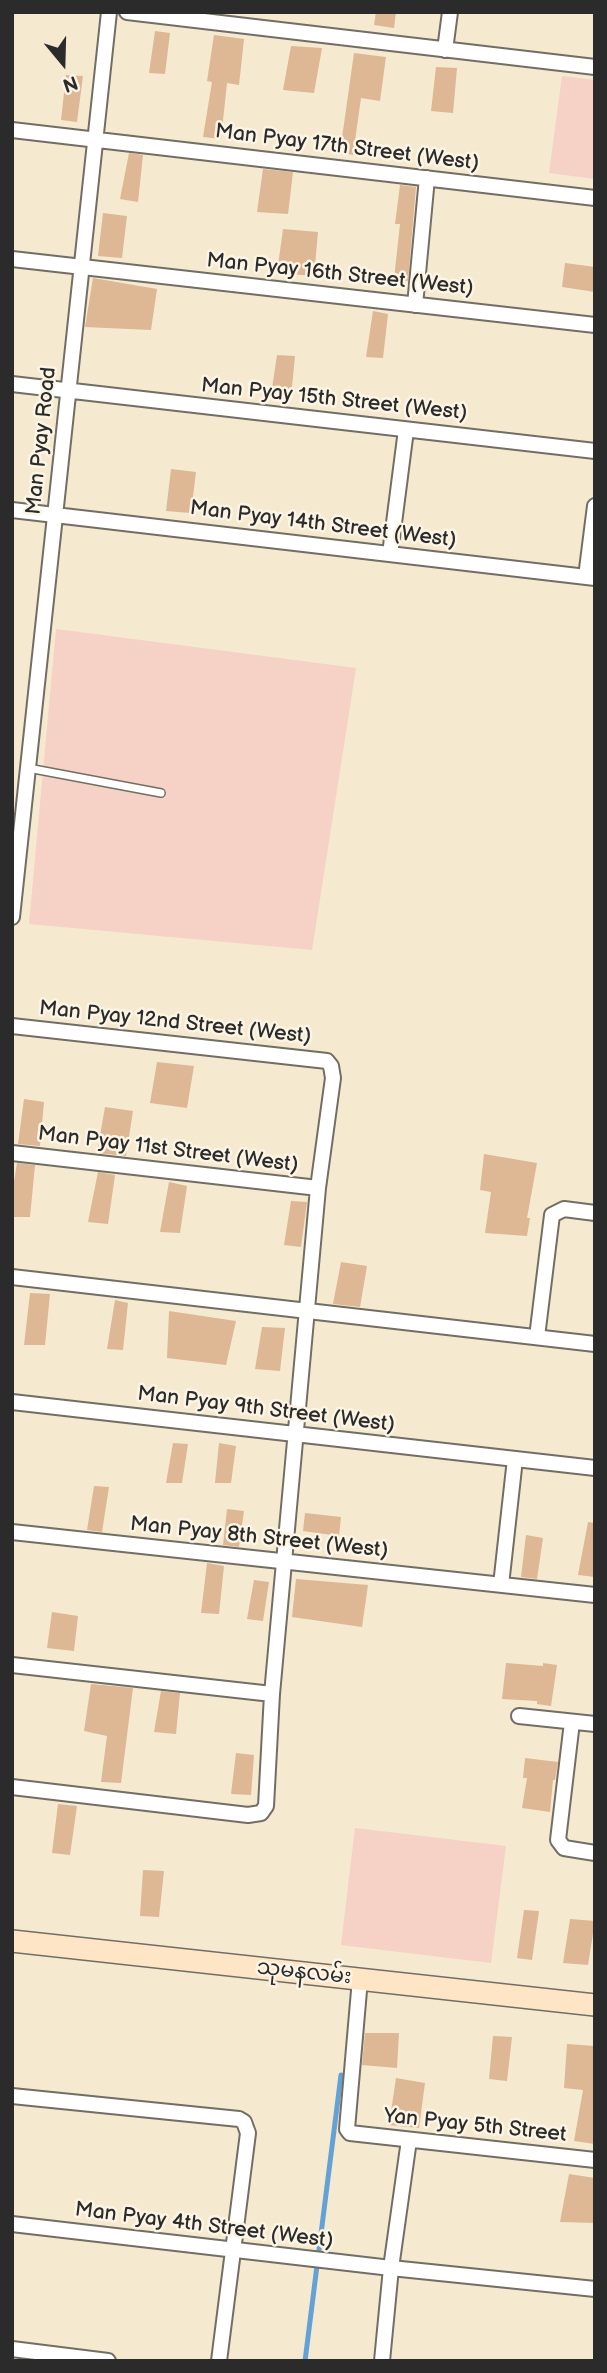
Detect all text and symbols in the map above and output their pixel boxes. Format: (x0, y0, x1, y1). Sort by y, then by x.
north arrow (28, 28, 98, 98)
text: N (60, 70, 80, 97)
street label: Man Pyay 17th Street (West) (214, 119, 480, 177)
street label: Man Pyay 16th Street (West) (205, 248, 475, 302)
street label: Man Pyay Road (22, 366, 62, 516)
street label: Man Pyay 15th Street (West) (200, 373, 468, 427)
street label: Man Pyay 14th Street (West) (188, 496, 458, 554)
street label: Man Pyay 12nd Street (West) (38, 996, 312, 1050)
street label: Man Pyay 11st Street (West) (36, 1122, 300, 1178)
street label: Man Pyay 9th Street (West) (136, 1382, 396, 1438)
street label: Man Pyay 8th Street (West) (129, 1512, 389, 1564)
street label: သုမနလမ်း (255, 1956, 353, 1990)
street label: Yan Pyay 5th Street (383, 2104, 567, 2148)
street label: Man Pyay 4th Street (West) (73, 2198, 335, 2254)

